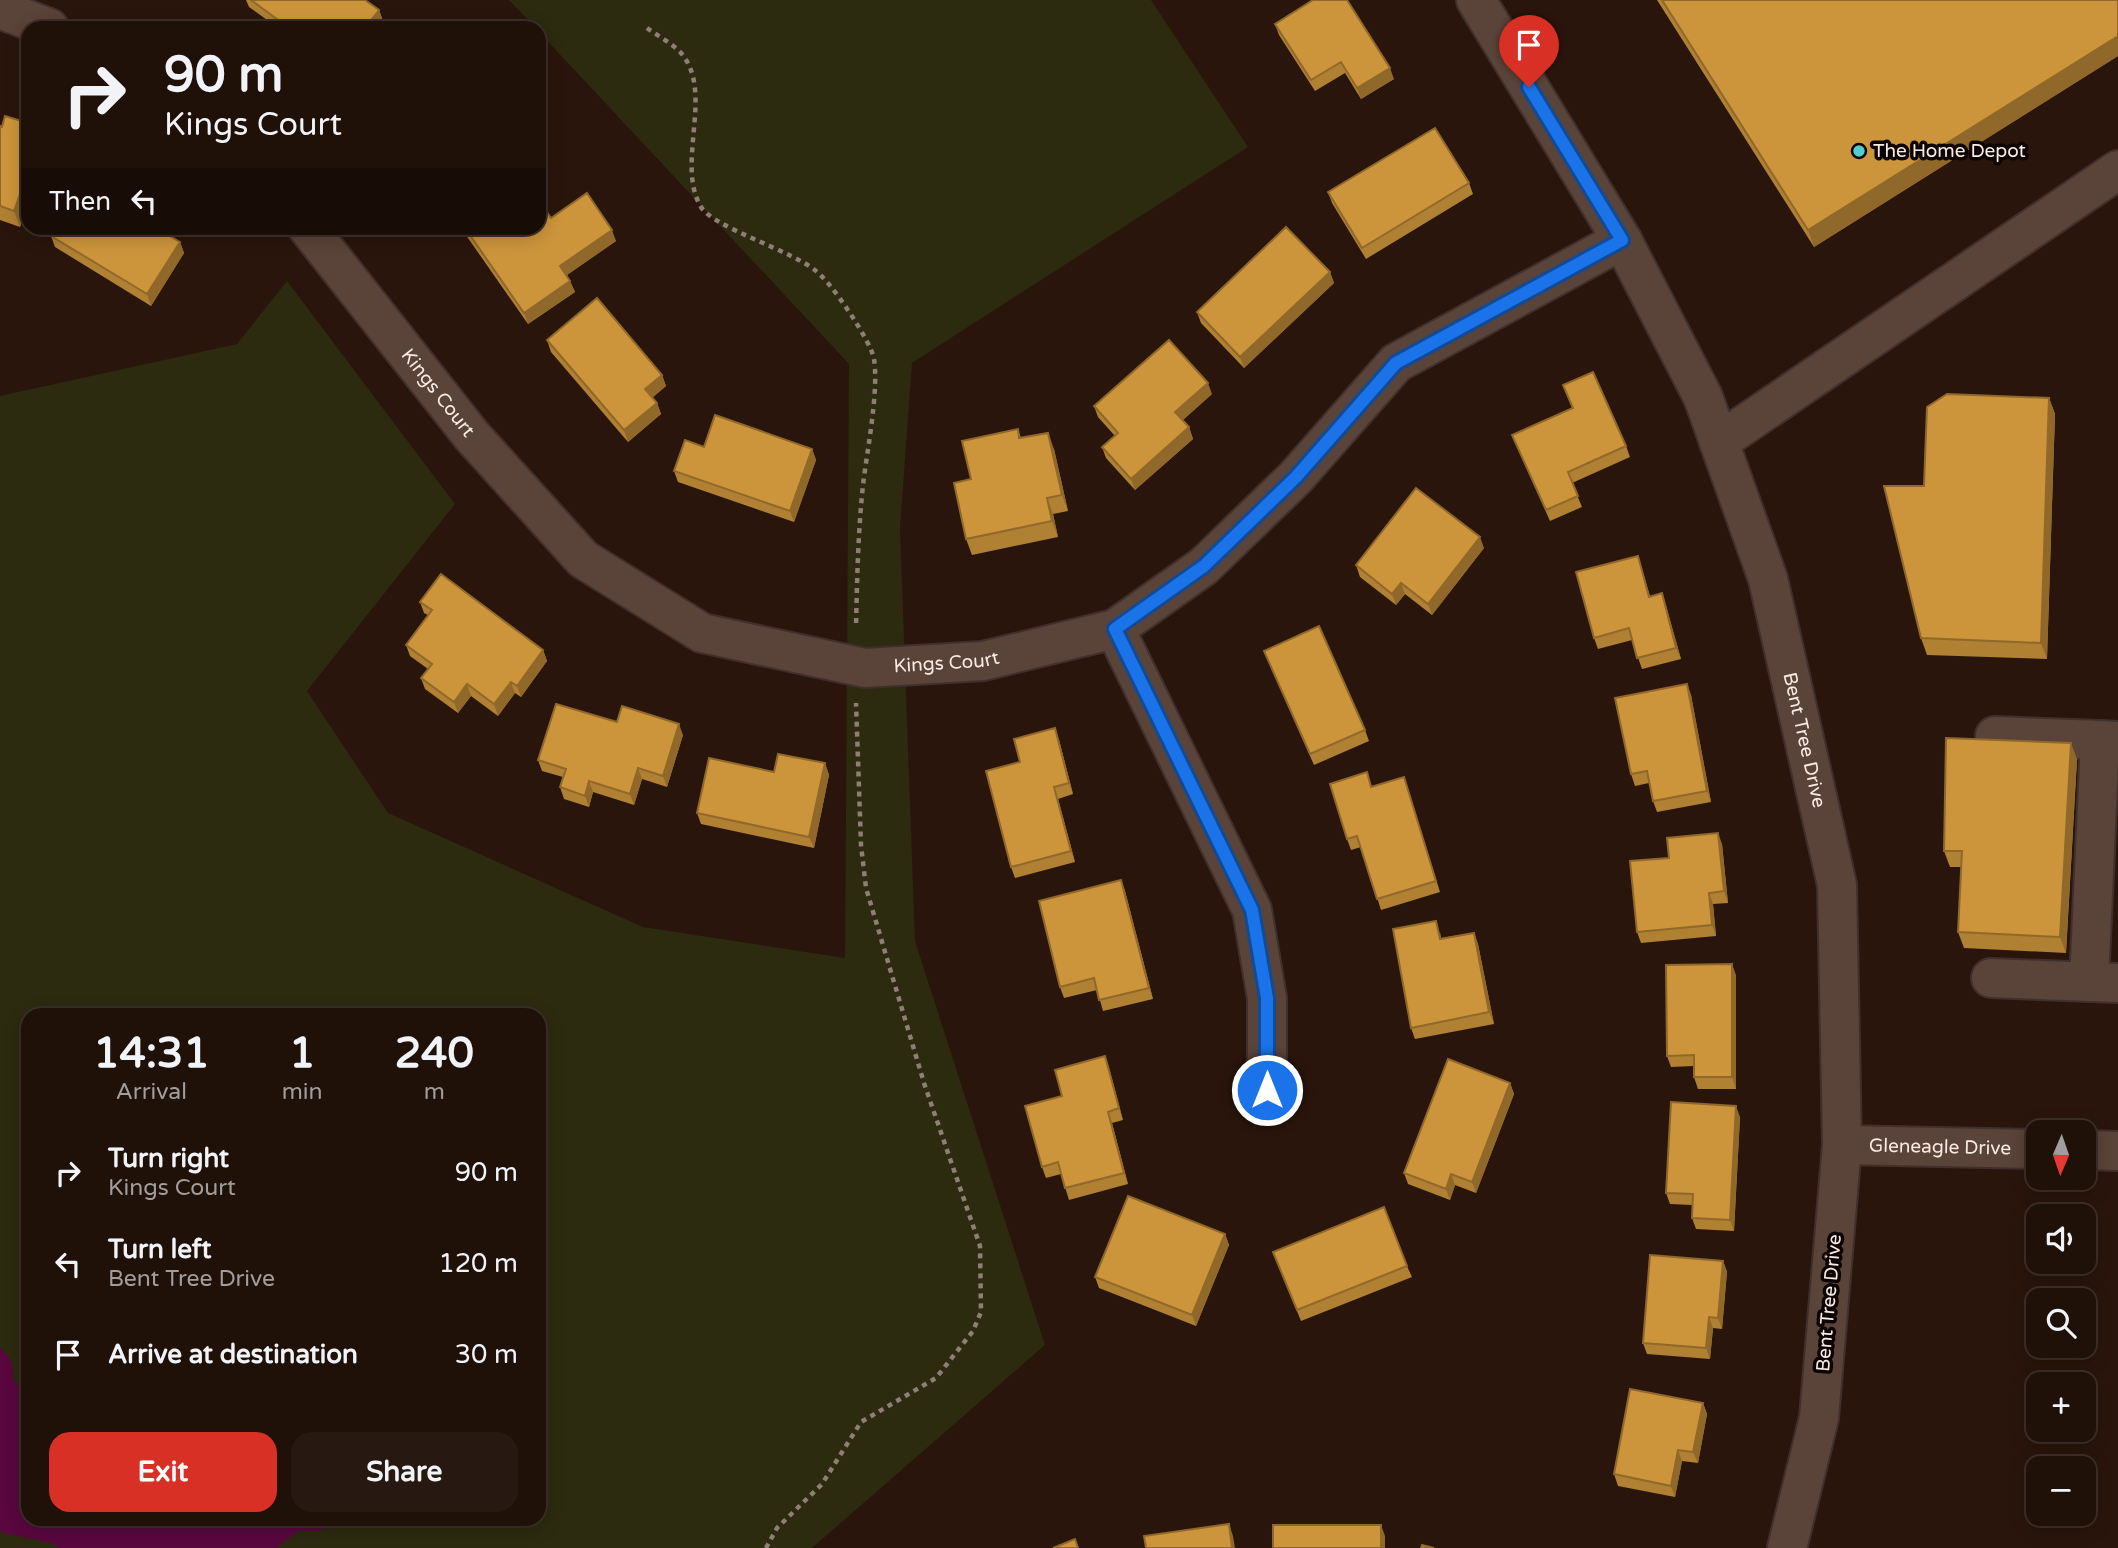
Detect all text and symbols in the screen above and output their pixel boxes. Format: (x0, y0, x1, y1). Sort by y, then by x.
pin (1499, 15, 1559, 87)
icon: arrive (1510, 26, 1548, 64)
text: 90 m (164, 46, 283, 105)
icon: right (49, 49, 140, 140)
text: Kings Court (164, 106, 342, 144)
place label: The Home Depot (1873, 140, 2026, 162)
marker: The Home Depot (1851, 143, 1867, 159)
icon: left (125, 182, 163, 220)
text: Then (49, 186, 111, 217)
street label: Kings Court (397, 345, 479, 441)
street label: Kings Court (893, 646, 1001, 677)
street label: Bent Tree Drive (1778, 670, 1830, 810)
text: 14:31 (93, 1028, 210, 1079)
text: 1 (289, 1028, 315, 1079)
text: 240 (395, 1028, 474, 1079)
position arrow (1230, 1053, 1304, 1127)
text: Arrival (116, 1078, 187, 1106)
text: min (282, 1078, 323, 1106)
text: m (424, 1078, 445, 1106)
north arrow (2026, 1120, 2096, 1190)
map controls (2026, 1120, 2096, 1526)
street label: Gleneagle Drive (1869, 1135, 2011, 1159)
text: Turn right (108, 1143, 229, 1174)
icon: right (49, 1154, 87, 1192)
text: 90 m (455, 1157, 518, 1188)
text: Kings Court (108, 1174, 236, 1202)
button: sound (2026, 1204, 2096, 1274)
street label: Bent Tree Drive (1812, 1233, 1846, 1373)
text: Turn left (108, 1234, 211, 1265)
icon: left (49, 1245, 87, 1283)
text: 120 m (438, 1248, 518, 1279)
text: Bent Tree Drive (108, 1265, 275, 1293)
button: search (2026, 1288, 2096, 1358)
icon: arrive (49, 1336, 87, 1374)
text: Arrive at destination (108, 1339, 358, 1370)
text: 30 m (455, 1339, 518, 1370)
button: + (2026, 1372, 2096, 1442)
button: Exit (49, 1432, 277, 1512)
button: Share (291, 1432, 518, 1512)
button: − (2026, 1456, 2096, 1526)

